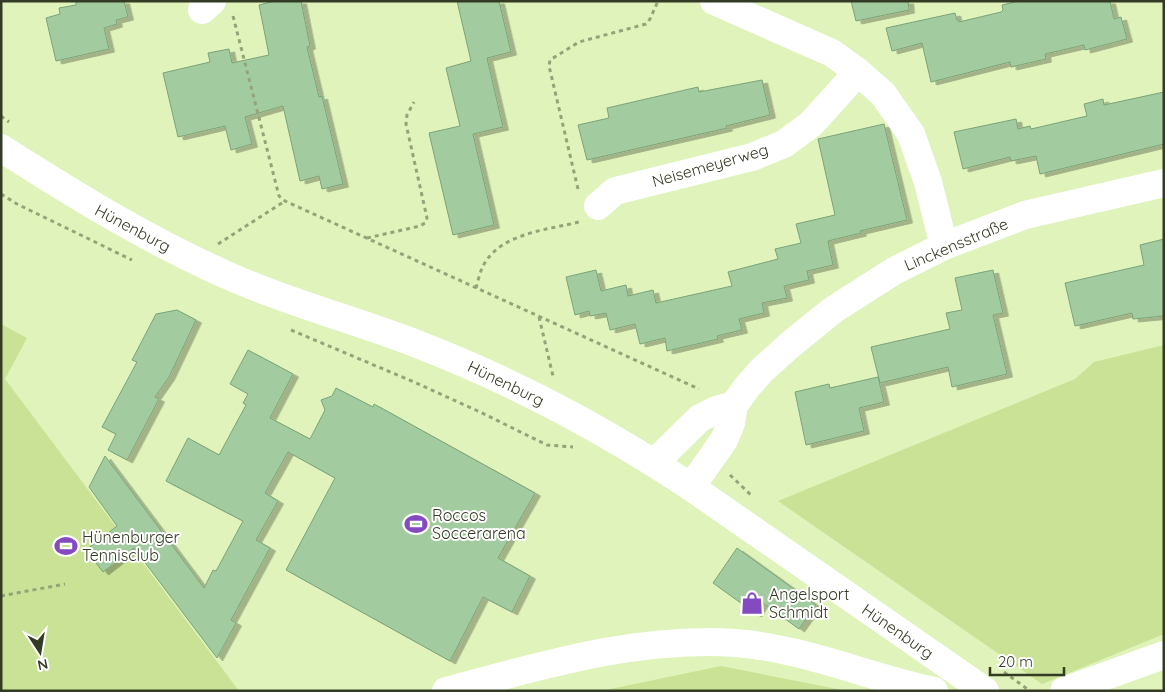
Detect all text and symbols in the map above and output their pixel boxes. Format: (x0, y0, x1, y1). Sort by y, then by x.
street label: Neisemeyerweg (649, 139, 771, 191)
street label: Hünenburg (92, 200, 174, 256)
street label: Linckensstraße (901, 213, 1011, 275)
street label: Hünenburg (464, 356, 548, 410)
place label: Roccos Soccerarena (432, 505, 526, 543)
sports icon: Roccos Soccerarena (403, 511, 429, 537)
place label: Hünenburger Tennisclub (82, 527, 180, 565)
sports icon: Hünenburger Tennisclub (53, 533, 79, 559)
place label: Angelsport Schmidt (769, 584, 849, 622)
shop icon: Angelsport Schmidt (739, 590, 765, 616)
street label: Hünenburg (858, 599, 938, 663)
north arrow (15, 627, 65, 677)
scale bar (990, 644, 1064, 676)
text: 20 m (998, 652, 1033, 671)
text: N (36, 655, 50, 675)

